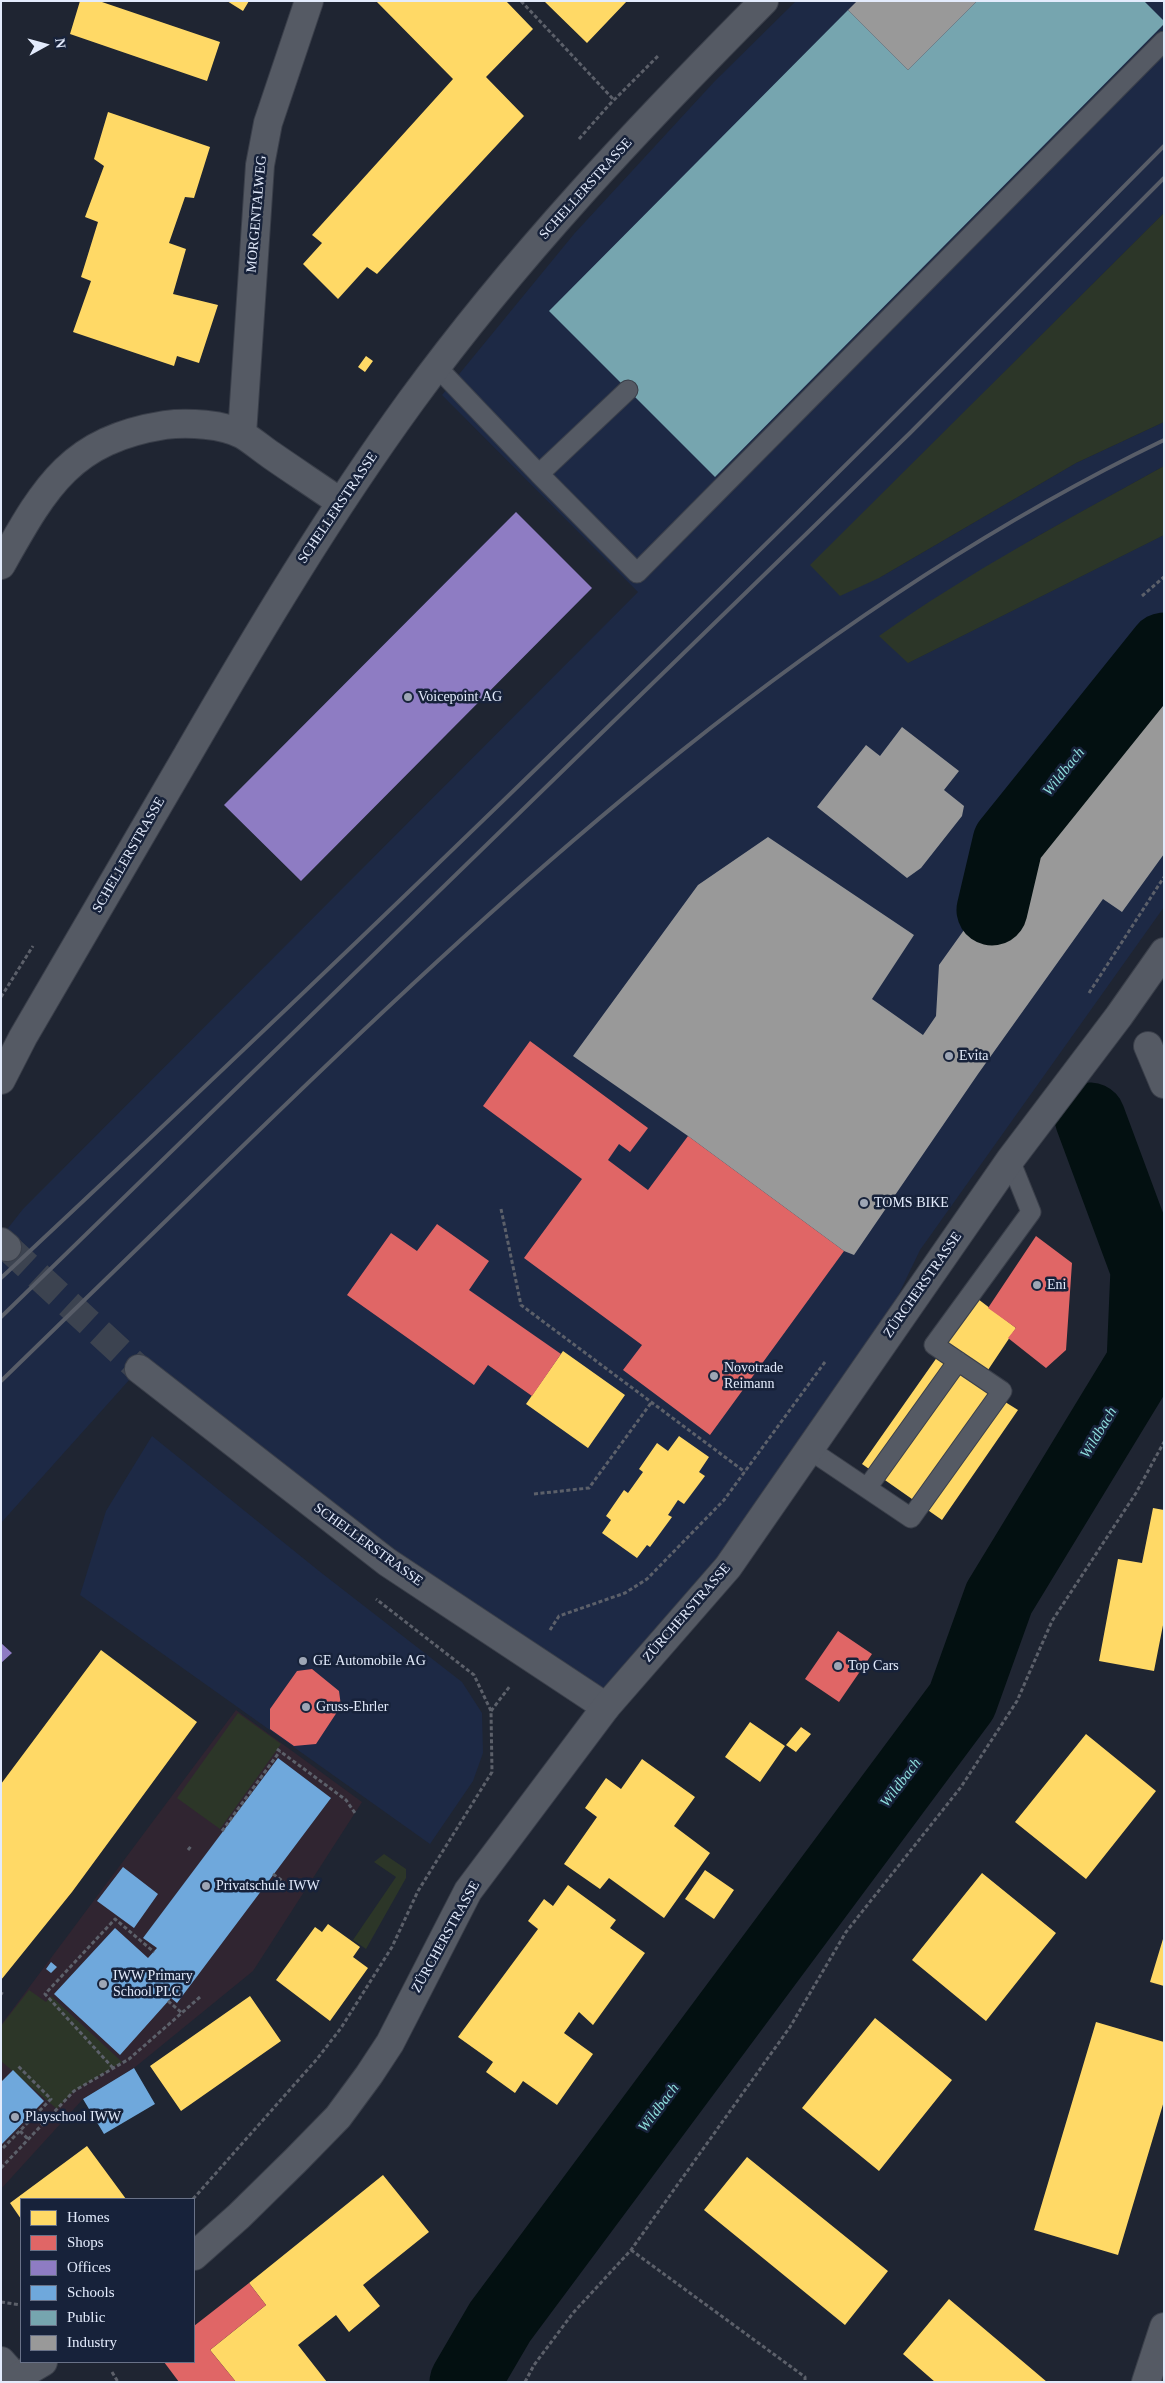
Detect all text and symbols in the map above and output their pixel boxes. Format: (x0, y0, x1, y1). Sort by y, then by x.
north arrow (20, 20, 70, 70)
text: N (52, 37, 68, 49)
street label: SCHELLERSTRASSE (536, 135, 636, 243)
street label: MORGENTALWEG (244, 155, 270, 273)
street label: SCHELLERSTRASSE (294, 449, 382, 567)
place label: Voicepoint AG (418, 689, 502, 705)
marker: Voicepoint AG (402, 691, 414, 703)
water label: Wildbach (1039, 744, 1089, 800)
street label: SCHELLERSTRASSE (89, 794, 169, 916)
place label: Evita (959, 1048, 989, 1064)
marker: Evita (943, 1050, 955, 1062)
place label: TOMS BIKE (874, 1195, 949, 1211)
marker: TOMS BIKE (858, 1197, 870, 1209)
street label: ZÜRCHERSTRASSE (880, 1229, 966, 1341)
place label: Eni (1047, 1277, 1066, 1293)
marker: Eni (1031, 1279, 1043, 1291)
place label: Novotrade Reimann (724, 1360, 783, 1392)
marker: Novotrade Reimann (708, 1370, 720, 1382)
water label: Wildbach (1077, 1404, 1121, 1462)
street label: SCHELLERSTRASSE (310, 1500, 426, 1590)
street label: ZÜRCHERSTRASSE (640, 1560, 734, 1666)
place label: GE Automobile AG (313, 1653, 426, 1669)
marker: GE Automobile AG (297, 1655, 309, 1667)
place label: Top Cars (848, 1658, 899, 1674)
marker: Top Cars (832, 1660, 844, 1672)
place label: Gruss-Ehrler (316, 1699, 388, 1715)
marker: Gruss-Ehrler (300, 1701, 312, 1713)
water label: Wildbach (877, 1755, 925, 1811)
place label: Privatschule IWW (216, 1878, 320, 1894)
street label: ZÜRCHERSTRASSE (408, 1878, 484, 1996)
marker: Privatschule IWW (200, 1880, 212, 1892)
place label: IWW Primary School PLC (113, 1968, 193, 2000)
marker: IWW Primary School PLC (97, 1978, 109, 1990)
water label: Wildbach (635, 2080, 683, 2136)
place label: Playschool IWW (25, 2109, 121, 2125)
marker: Playschool IWW (9, 2111, 21, 2123)
legend (20, 2198, 195, 2363)
text: Homes (67, 2209, 110, 2225)
text: Shops (67, 2234, 104, 2250)
text: Offices (67, 2259, 111, 2275)
text: Schools (67, 2284, 115, 2300)
text: Public (67, 2309, 105, 2325)
text: Industry (67, 2334, 117, 2350)

